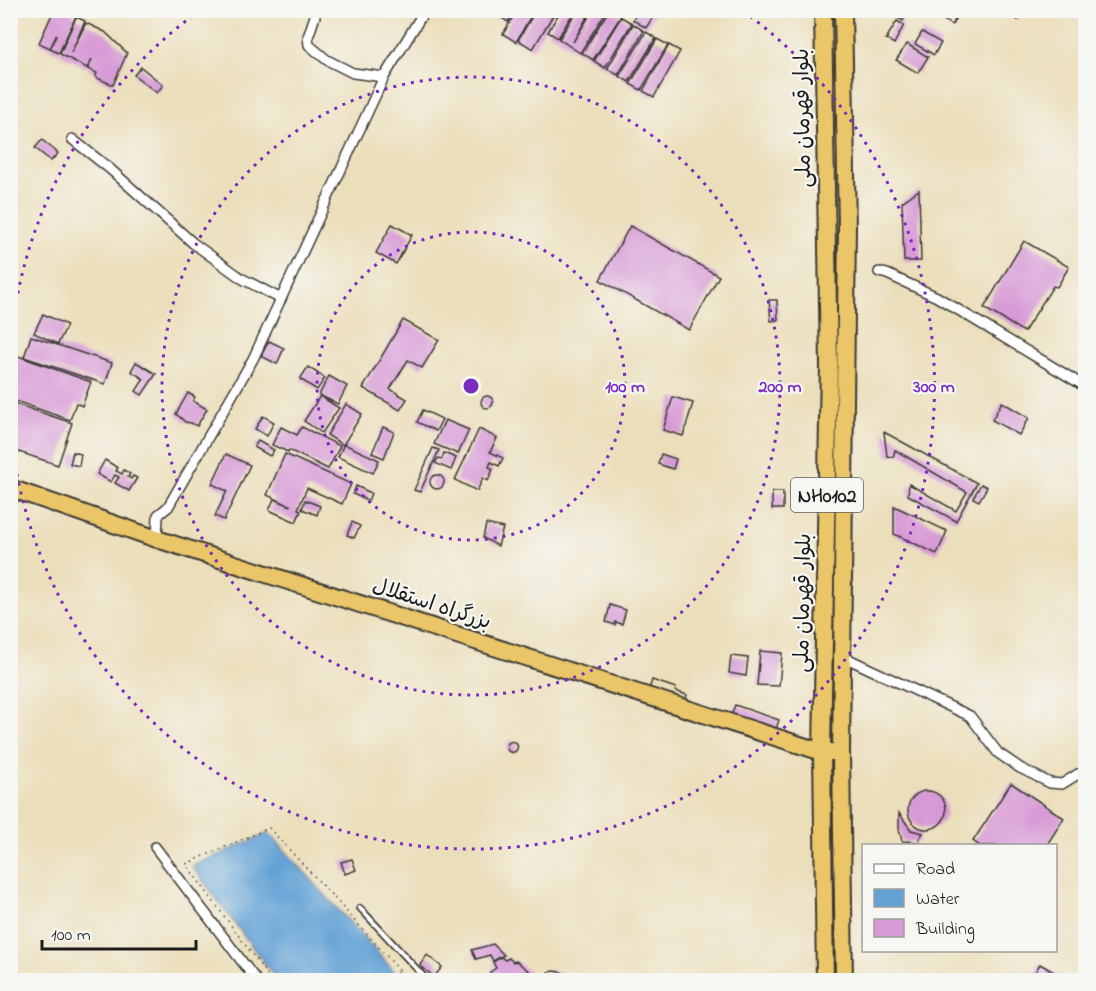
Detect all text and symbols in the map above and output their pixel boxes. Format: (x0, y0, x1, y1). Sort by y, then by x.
street label: بلوار قهرمان ملی (788, 48, 820, 188)
text: 100 m (605, 375, 645, 401)
text: 200 m (758, 375, 802, 401)
text: 300 m (912, 375, 955, 401)
centre of rings (461, 376, 481, 396)
road number: NH0102 (791, 478, 863, 512)
street label: بلوار قهرمان ملی (788, 533, 820, 673)
street label: بزرگراه استقلال (368, 572, 495, 638)
legend (862, 844, 1057, 952)
text: Road (916, 857, 955, 883)
text: Water (916, 887, 960, 913)
scale bar (42, 913, 196, 951)
text: Building (915, 917, 975, 944)
text: 100 m (51, 923, 91, 949)

